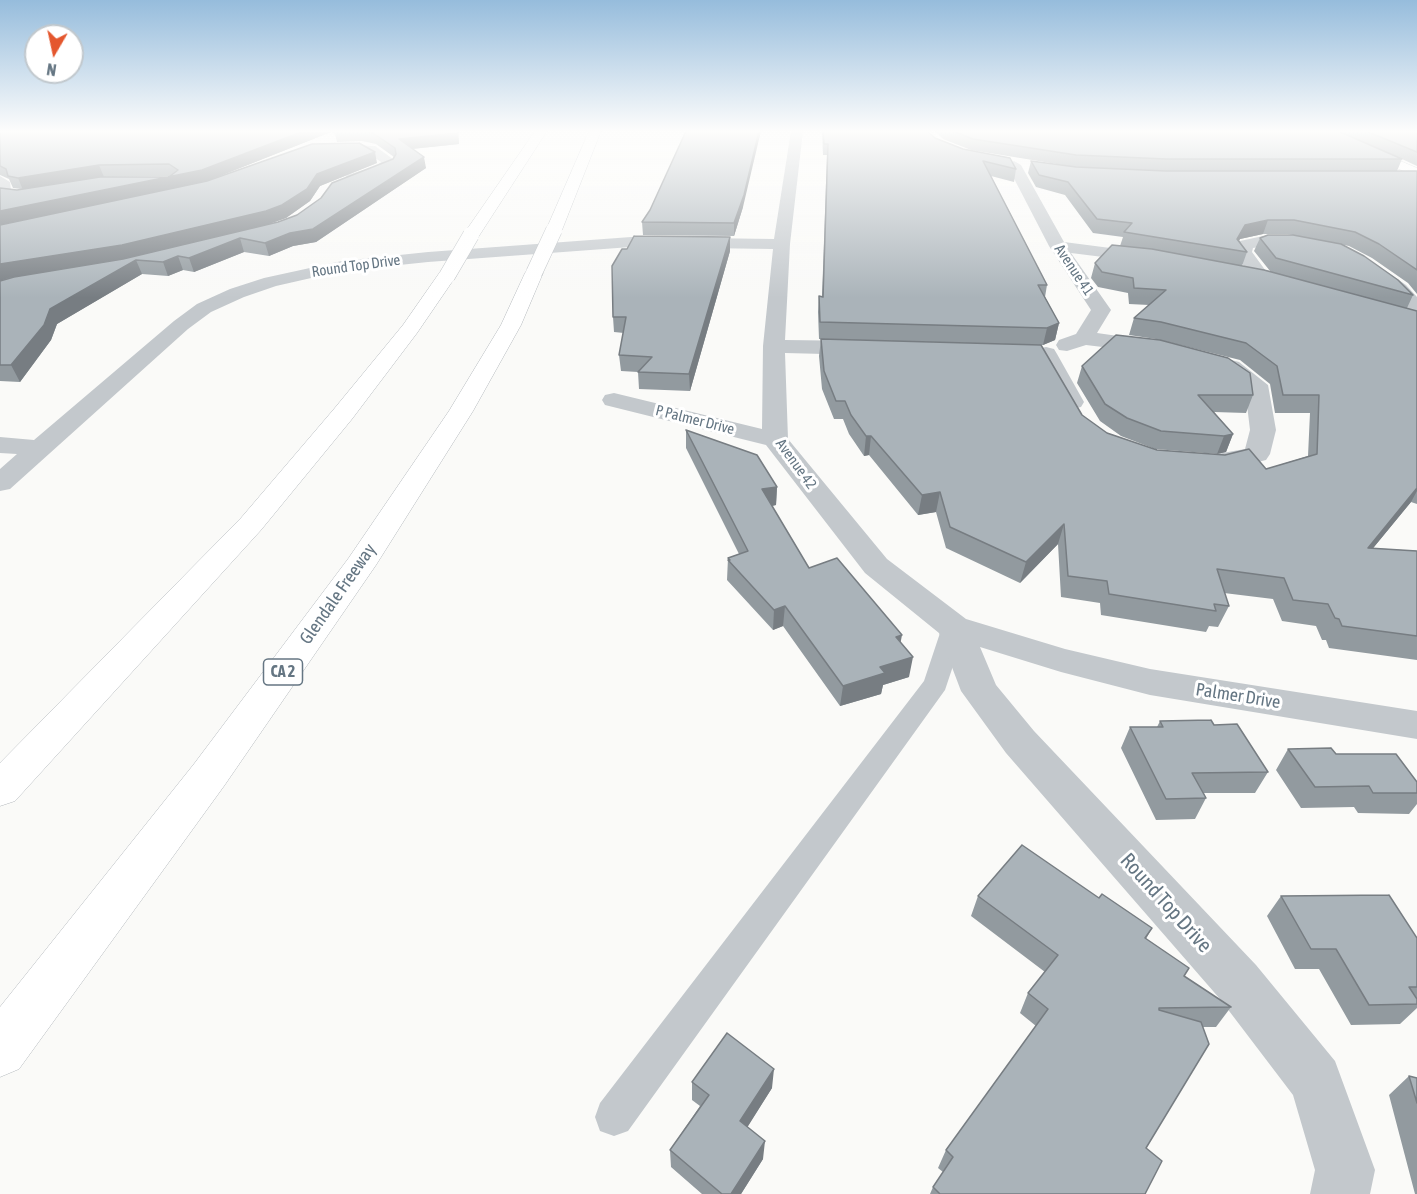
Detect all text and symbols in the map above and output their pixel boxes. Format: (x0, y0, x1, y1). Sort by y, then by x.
north arrow (24, 24, 84, 84)
text: N (45, 60, 58, 79)
street label: Avenue 41 (1050, 241, 1098, 299)
street label: Round Top Drive (311, 251, 401, 281)
street label: P Palmer Drive (654, 402, 736, 438)
street label: Avenue 42 (772, 435, 820, 493)
street label: Glendale Freeway (295, 540, 381, 648)
road number: CA 2 (264, 659, 302, 685)
street label: Palmer Drive (1194, 679, 1282, 713)
street label: Round Top Drive (1115, 848, 1217, 958)

